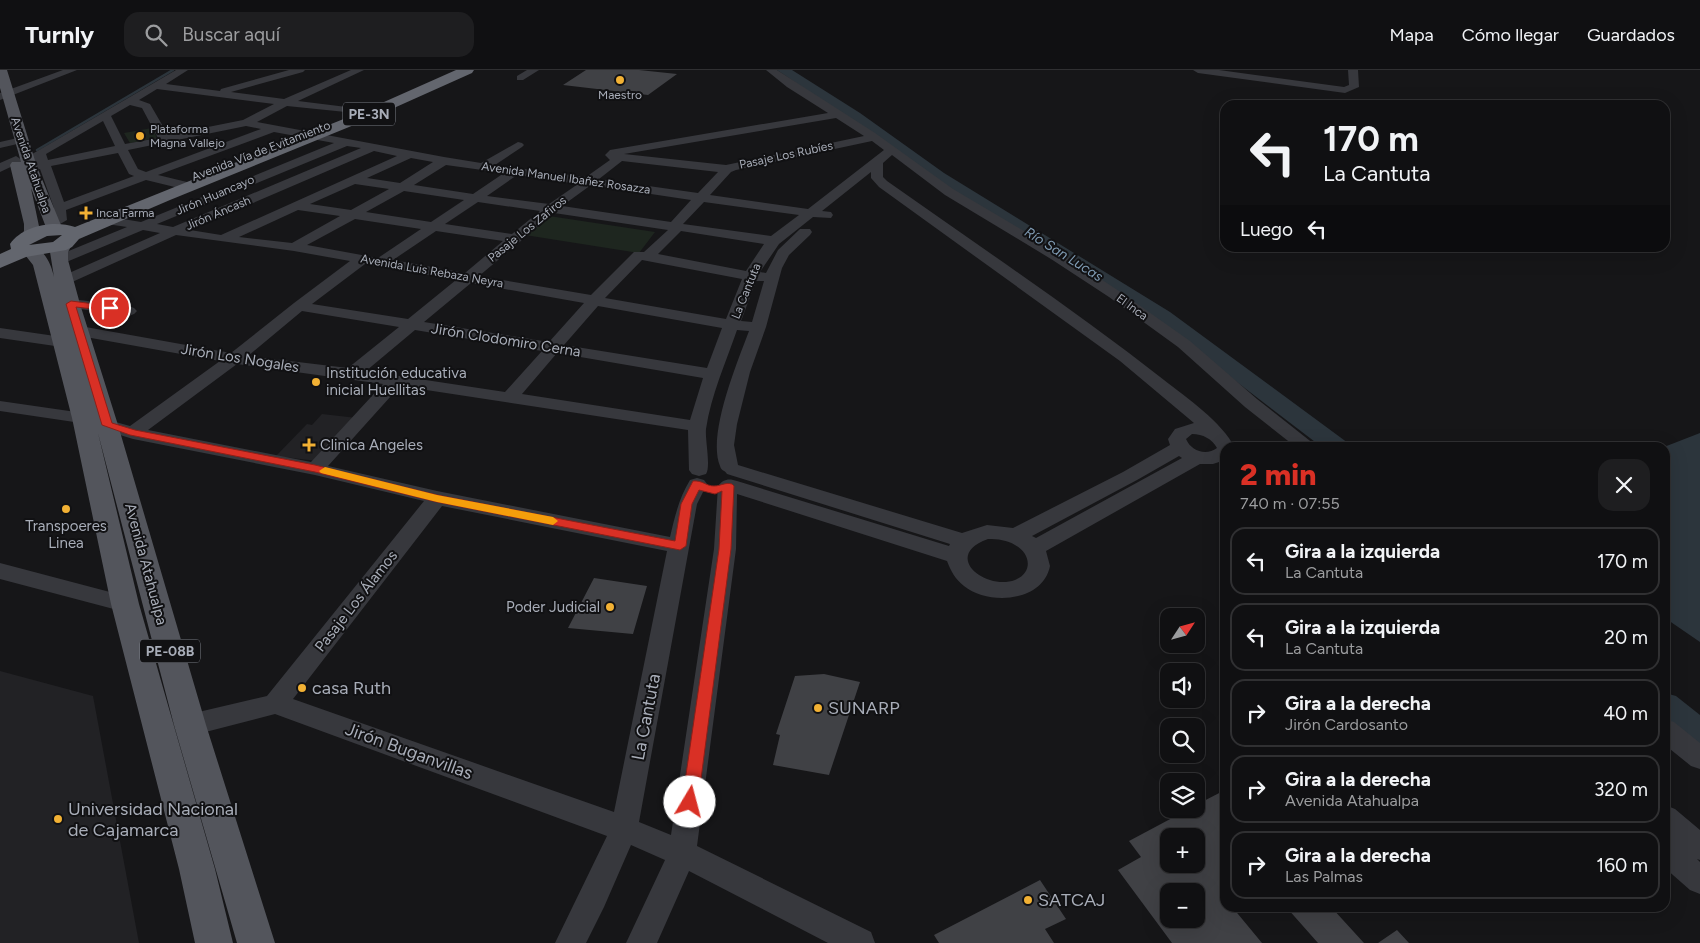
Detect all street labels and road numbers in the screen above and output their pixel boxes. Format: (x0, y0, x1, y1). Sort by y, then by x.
road number: PE-3N (343, 103, 395, 126)
street label: Avenida Atahualpa (8, 115, 54, 215)
street label: Avenida Vía de Evitamiento (190, 118, 332, 184)
street label: Pasaje Los Rubíes (738, 138, 834, 172)
street label: Avenida Manuel Ibañez Rosazza (481, 159, 651, 197)
street label: Jirón Huancayo (174, 172, 256, 218)
street label: Jirón Áncash (183, 193, 253, 233)
street label: Pasaje Los Zafiros (485, 193, 569, 265)
street label: Avenida Luis Rebaza Neyra (359, 252, 505, 290)
street label: La Cantuta (729, 261, 763, 321)
street label: El Inca (1114, 291, 1150, 323)
street label: Jirón Clodomiro Cerna (430, 319, 582, 361)
street label: Jirón Los Nogales (180, 340, 300, 376)
street label: Avenida Atahualpa (121, 501, 171, 627)
street label: Pasaje Los Álamos (311, 547, 401, 655)
road number: PE-08B (140, 640, 200, 662)
street label: La Cantuta (627, 672, 665, 762)
street label: Jirón Buganvillas (342, 718, 476, 784)

